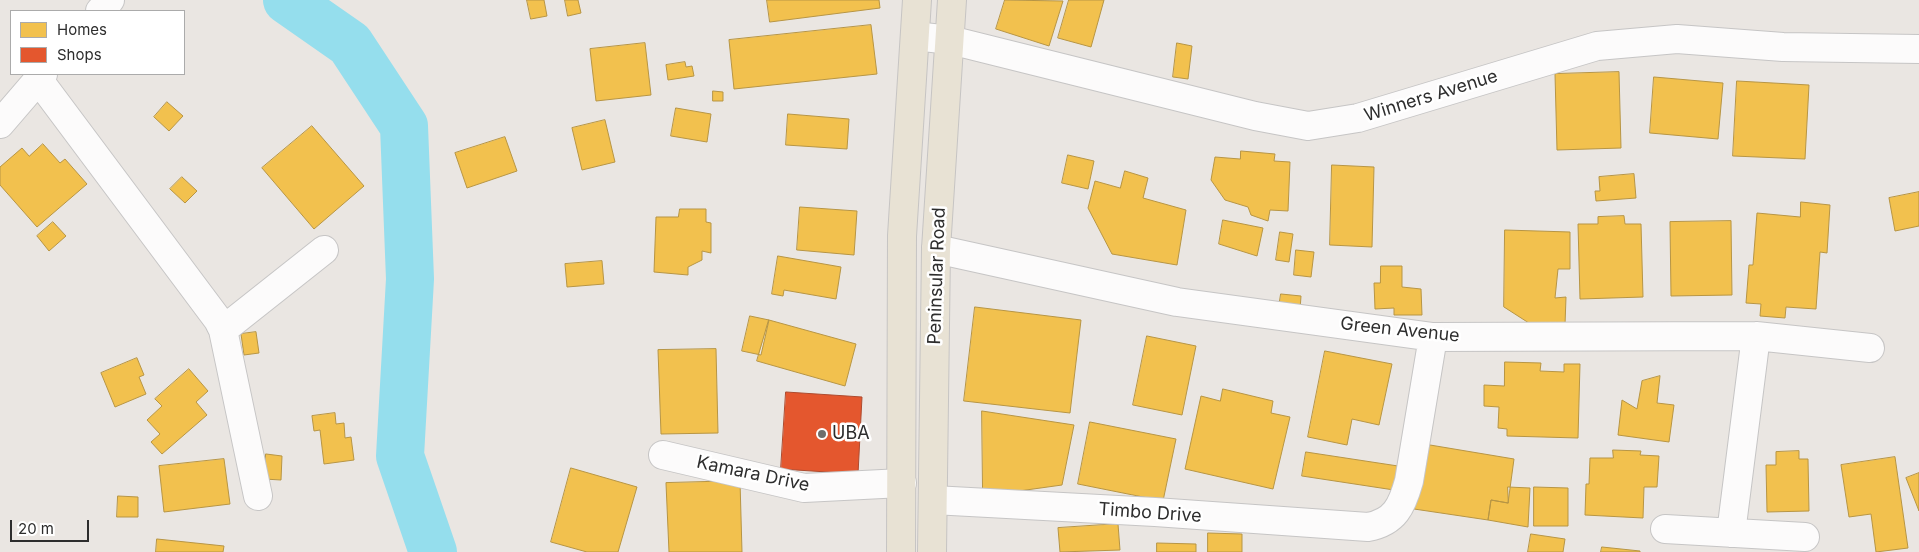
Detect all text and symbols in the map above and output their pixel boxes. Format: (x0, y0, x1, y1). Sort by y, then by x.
legend (10, 10, 185, 75)
text: Homes (57, 20, 107, 39)
text: Shops (57, 45, 102, 64)
street label: Winners Avenue (1362, 65, 1500, 127)
street label: Peninsular Road (924, 207, 950, 345)
street label: Green Avenue (1339, 313, 1461, 347)
place label: UBA (832, 423, 870, 445)
marker: UBA (816, 428, 828, 440)
street label: Kamara Drive (695, 452, 811, 496)
street label: Timbo Drive (1098, 499, 1202, 527)
scale bar (12, 510, 91, 542)
text: 20 m (18, 519, 54, 538)

